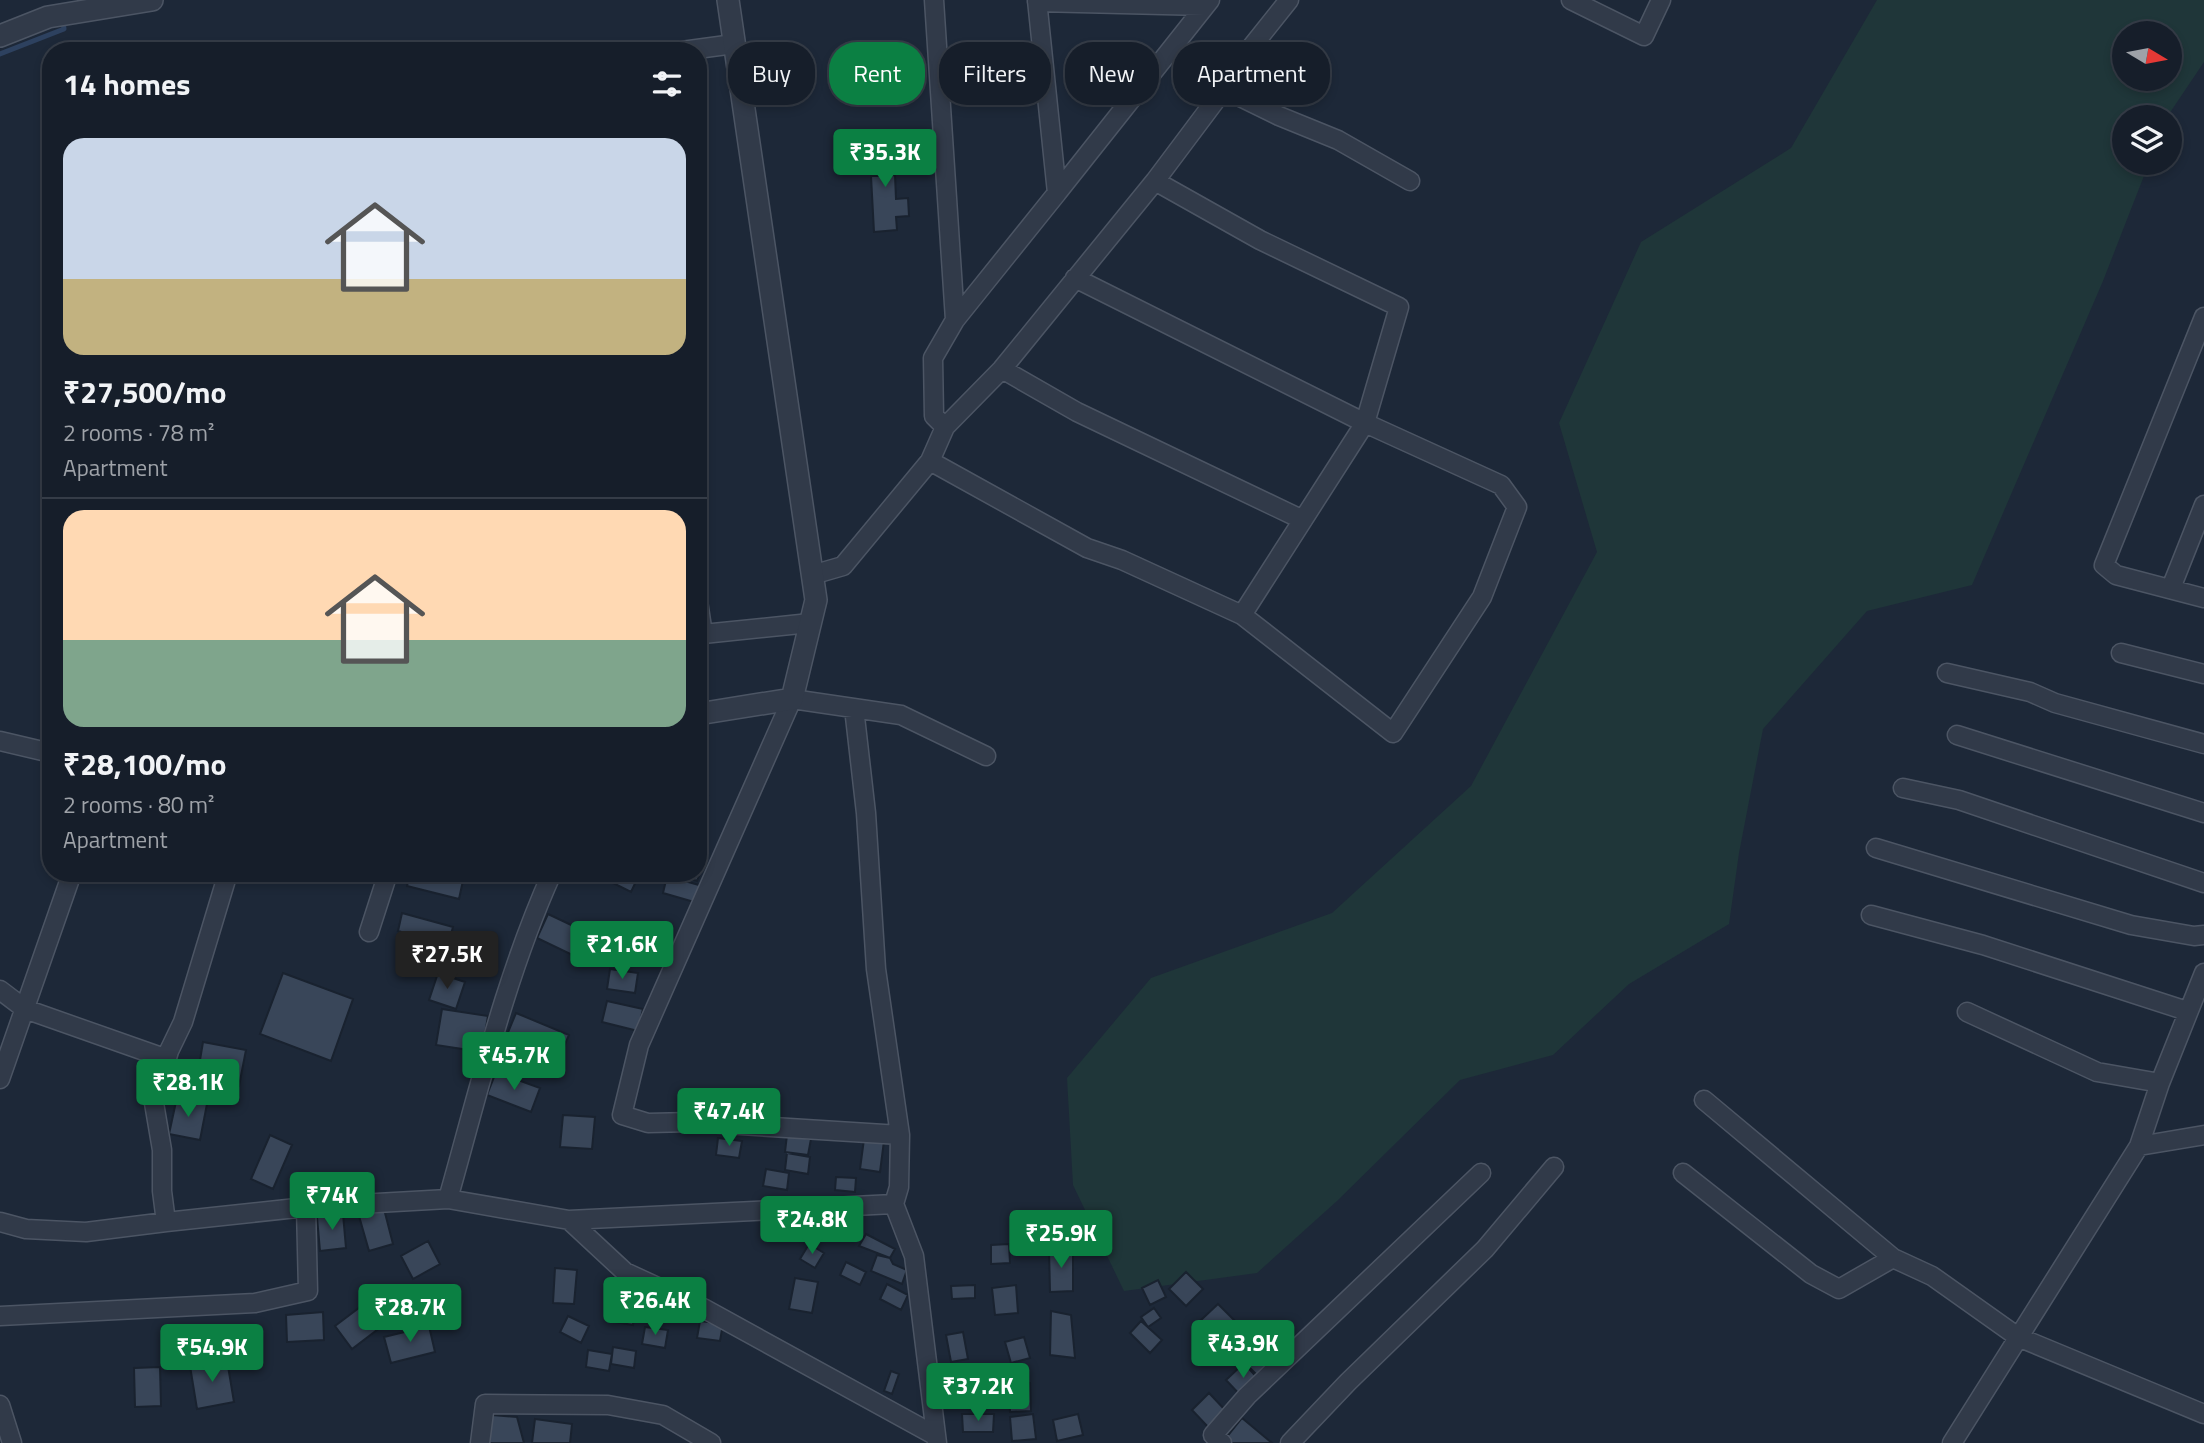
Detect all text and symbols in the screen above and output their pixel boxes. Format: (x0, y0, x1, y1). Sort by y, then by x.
north arrow (2112, 21, 2182, 91)
map controls (2112, 21, 2182, 175)
chip: Buy (728, 42, 815, 105)
chip: Rent (829, 42, 925, 105)
chip: Filters (939, 42, 1051, 105)
chip: New (1065, 42, 1159, 105)
chip: Apartment (1173, 42, 1330, 105)
text: 14 homes (63, 61, 190, 107)
icon: filters (648, 65, 686, 103)
button: layers (2112, 105, 2182, 175)
pin: ₹35.3K (828, 130, 942, 189)
text: ₹35.3K (849, 134, 921, 169)
icon: home (312, 184, 438, 310)
text: ₹27,500/mo (63, 369, 227, 415)
text: 2 rooms · 78 m² (63, 415, 214, 450)
text: Apartment (63, 450, 168, 485)
icon: home (312, 556, 438, 682)
text: ₹28,100/mo (63, 741, 227, 787)
text: 2 rooms · 80 m² (63, 787, 214, 822)
text: Apartment (63, 822, 168, 857)
pin: ₹21.6K (565, 922, 679, 981)
text: ₹21.6K (586, 926, 658, 961)
pin: ₹27.5K (390, 932, 504, 991)
text: ₹27.5K (411, 936, 483, 971)
pin: ₹45.7K (457, 1032, 571, 1092)
text: ₹45.7K (478, 1037, 550, 1072)
pin: ₹28.1K (131, 1060, 245, 1119)
text: ₹28.1K (152, 1064, 224, 1099)
pin: ₹47.4K (672, 1088, 786, 1148)
text: ₹47.4K (693, 1093, 765, 1128)
pin: ₹74K (291, 1172, 373, 1232)
text: ₹74K (306, 1177, 358, 1212)
pin: ₹24.8K (755, 1196, 869, 1256)
text: ₹24.8K (776, 1201, 848, 1236)
pin: ₹25.9K (1004, 1210, 1118, 1270)
text: ₹25.9K (1025, 1215, 1097, 1250)
pin: ₹26.4K (598, 1278, 712, 1337)
text: ₹26.4K (619, 1282, 691, 1317)
pin: ₹28.7K (353, 1284, 467, 1344)
text: ₹28.7K (374, 1289, 446, 1324)
pin: ₹43.9K (1186, 1320, 1300, 1380)
pin: ₹54.9K (155, 1324, 269, 1384)
text: ₹43.9K (1207, 1325, 1279, 1360)
text: ₹54.9K (176, 1329, 248, 1364)
pin: ₹37.2K (921, 1364, 1035, 1423)
text: ₹37.2K (942, 1368, 1014, 1403)

